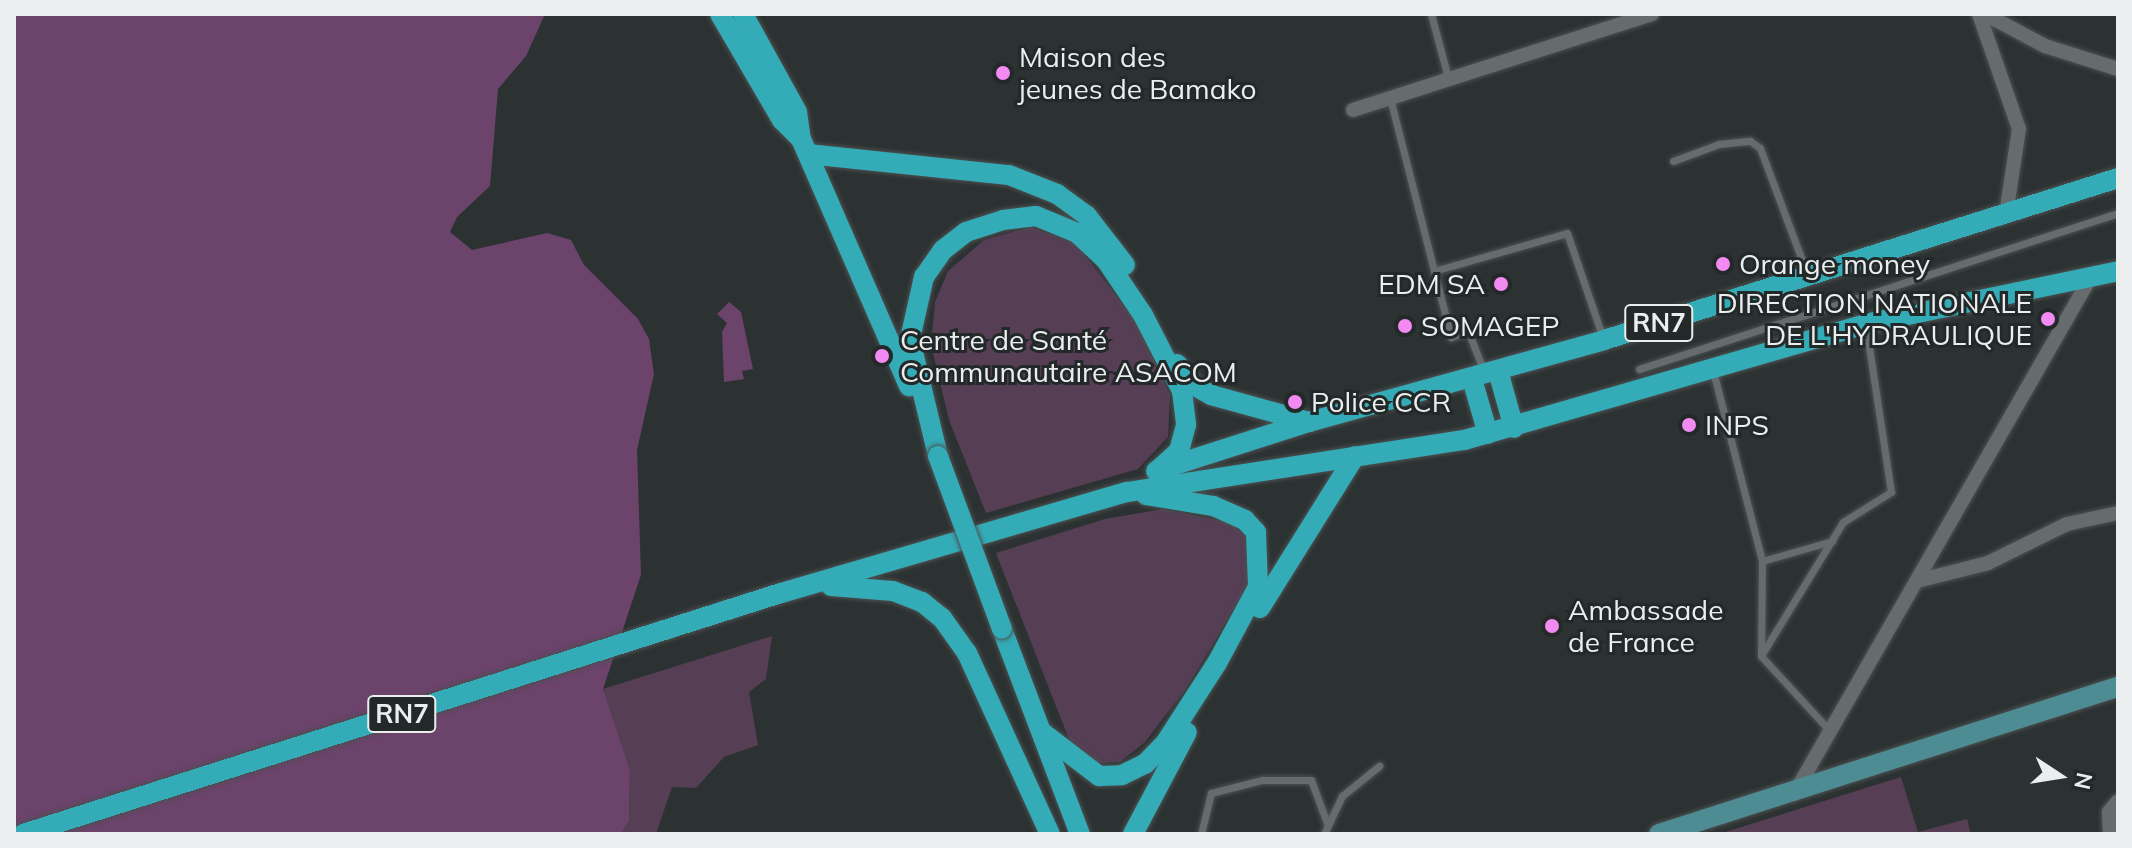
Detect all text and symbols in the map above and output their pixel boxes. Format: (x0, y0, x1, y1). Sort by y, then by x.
place label: Maison des jeunes de Bamako (1019, 40, 1257, 106)
marker: Maison des jeunes de Bamako (994, 64, 1012, 82)
place label: Orange money (1739, 247, 1930, 281)
marker: Orange money (1714, 255, 1732, 273)
place label: EDM SA (1378, 267, 1485, 301)
marker: EDM SA (1492, 275, 1510, 293)
place label: DIRECTION NATIONALE DE L'HYDRAULIQUE (1717, 286, 2032, 352)
road number: RN7 (1623, 301, 1695, 345)
place label: SOMAGEP (1421, 309, 1559, 343)
marker: DIRECTION NATIONALE DE L'HYDRAULIQUE (2039, 310, 2057, 328)
marker: SOMAGEP (1396, 317, 1414, 335)
place label: Centre de Santé Communautaire ASACOM (900, 323, 1237, 389)
marker: Centre de Santé Communautaire ASACOM (871, 345, 893, 367)
place label: Police CCR (1311, 385, 1451, 419)
marker: Police CCR (1286, 393, 1304, 411)
place label: INPS (1705, 408, 1769, 442)
marker: INPS (1680, 416, 1698, 434)
place label: Ambassade de France (1568, 593, 1723, 659)
marker: Ambassade de France (1543, 617, 1561, 635)
road number: RN7 (366, 692, 438, 736)
north arrow (2020, 736, 2100, 816)
text: N (2068, 770, 2099, 792)

